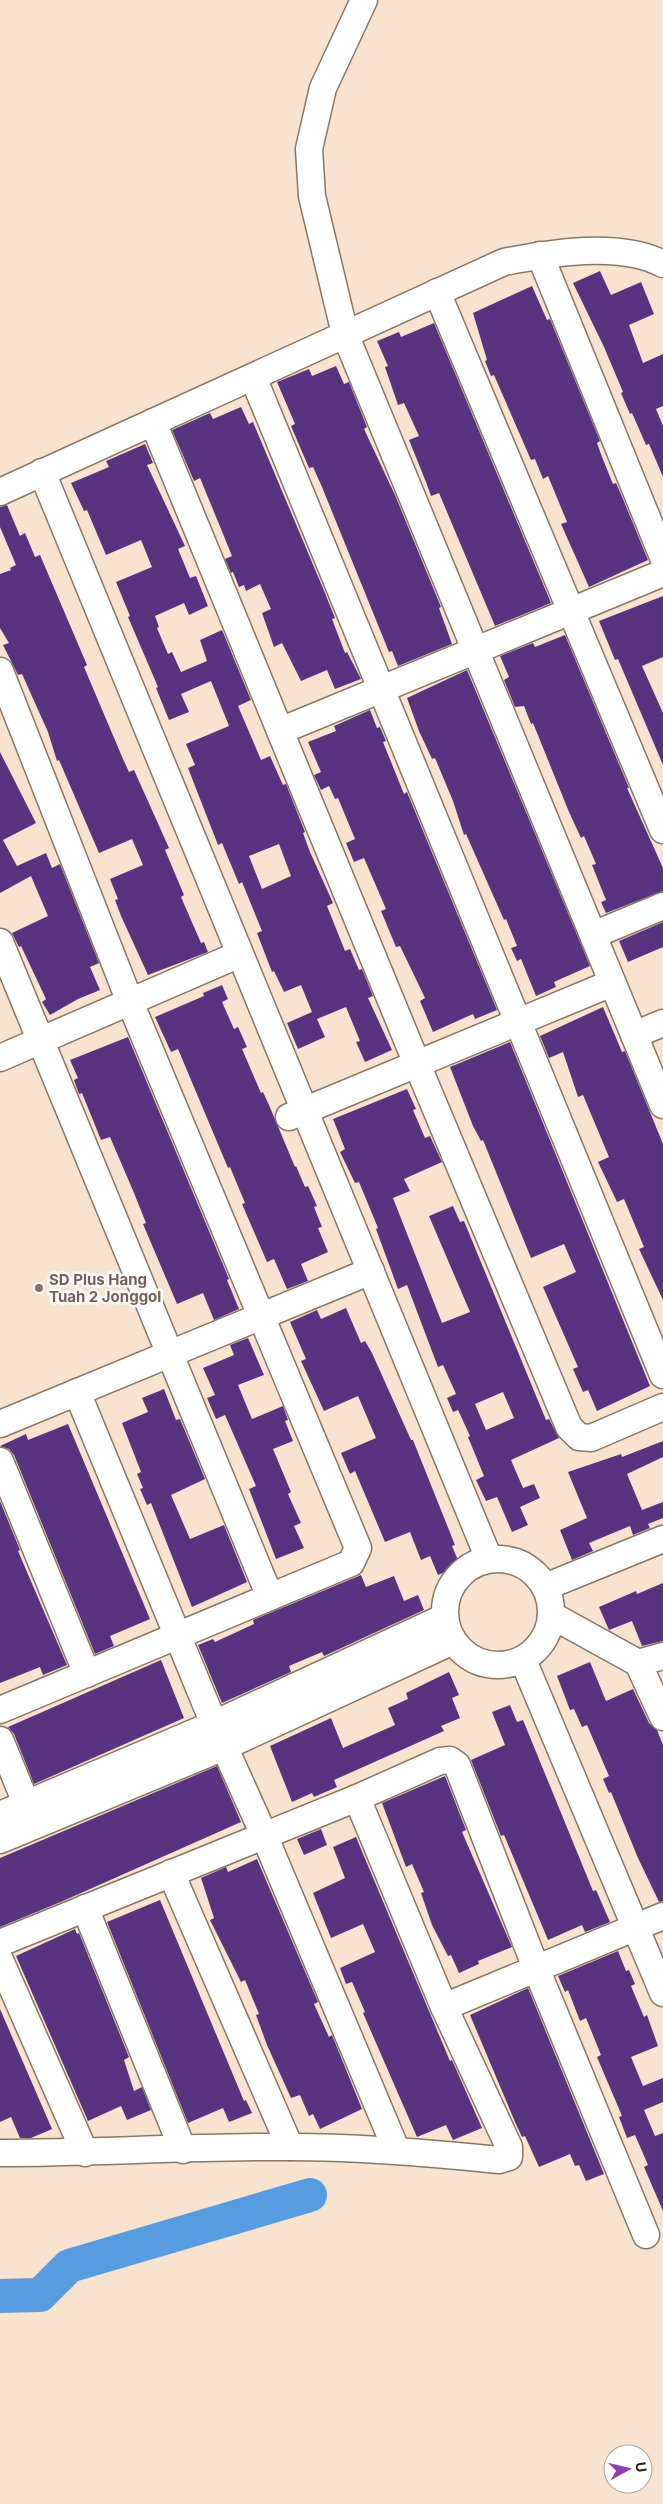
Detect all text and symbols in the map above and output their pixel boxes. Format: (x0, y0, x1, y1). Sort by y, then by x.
place label: SD Plus Hang Tuah 2 Jonggol (49, 1270, 161, 1306)
marker: SD Plus Hang Tuah 2 Jonggol (33, 1282, 45, 1294)
north arrow (603, 2444, 653, 2494)
text: U (632, 2461, 650, 2473)

